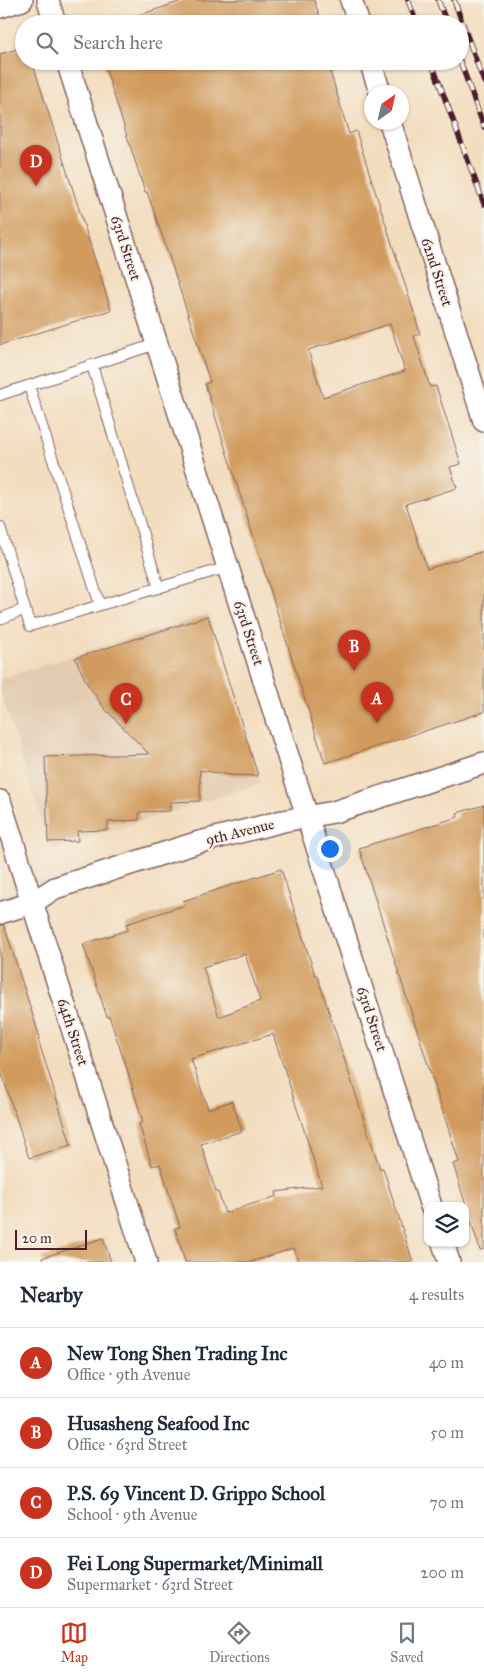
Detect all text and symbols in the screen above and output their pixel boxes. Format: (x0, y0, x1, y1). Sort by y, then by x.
search box (15, 15, 469, 70)
icon: search (33, 29, 61, 57)
text: Search here (73, 31, 163, 54)
north arrow (364, 85, 409, 130)
pin: D (20, 145, 52, 186)
street label: 63rd Street (107, 213, 145, 283)
street label: 62nd Street (417, 235, 457, 309)
street label: 63rd Street (230, 598, 268, 668)
pin: B (338, 630, 370, 671)
pin: A (361, 682, 393, 723)
pin: C (110, 683, 142, 724)
street label: 9th Avenue (204, 815, 276, 849)
your location (317, 836, 343, 862)
street label: 63rd Street (353, 984, 391, 1054)
street label: 64th Street (54, 996, 93, 1069)
map controls (424, 1202, 469, 1247)
button: layers (424, 1202, 469, 1247)
scale bar (15, 1227, 88, 1250)
text: 20 m (22, 1230, 52, 1247)
text: Nearby (20, 1282, 83, 1308)
text: 4 results (409, 1285, 464, 1304)
text: New Tong Shen Trading Inc (67, 1342, 288, 1365)
text: A (31, 1353, 41, 1372)
text: 40 m (429, 1353, 464, 1372)
text: Office · 9th Avenue (67, 1365, 190, 1384)
text: Husasheng Seafood Inc (67, 1412, 250, 1435)
text: B (31, 1423, 41, 1442)
text: 50 m (430, 1423, 464, 1442)
text: Office · 63rd Street (67, 1435, 187, 1454)
text: P.S. 69 Vincent D. Grippo School (67, 1482, 325, 1505)
text: C (31, 1493, 41, 1512)
text: 70 m (429, 1493, 464, 1512)
text: School · 9th Avenue (67, 1505, 197, 1524)
text: Fei Long Supermarket/Minimall (67, 1552, 323, 1575)
text: D (30, 1563, 42, 1582)
text: 200 m (421, 1563, 464, 1582)
text: Supermarket · 63rd Street (67, 1575, 233, 1594)
tab: Map (60, 1619, 88, 1666)
tab: Directions (209, 1619, 270, 1666)
tab: Saved (390, 1619, 424, 1666)

